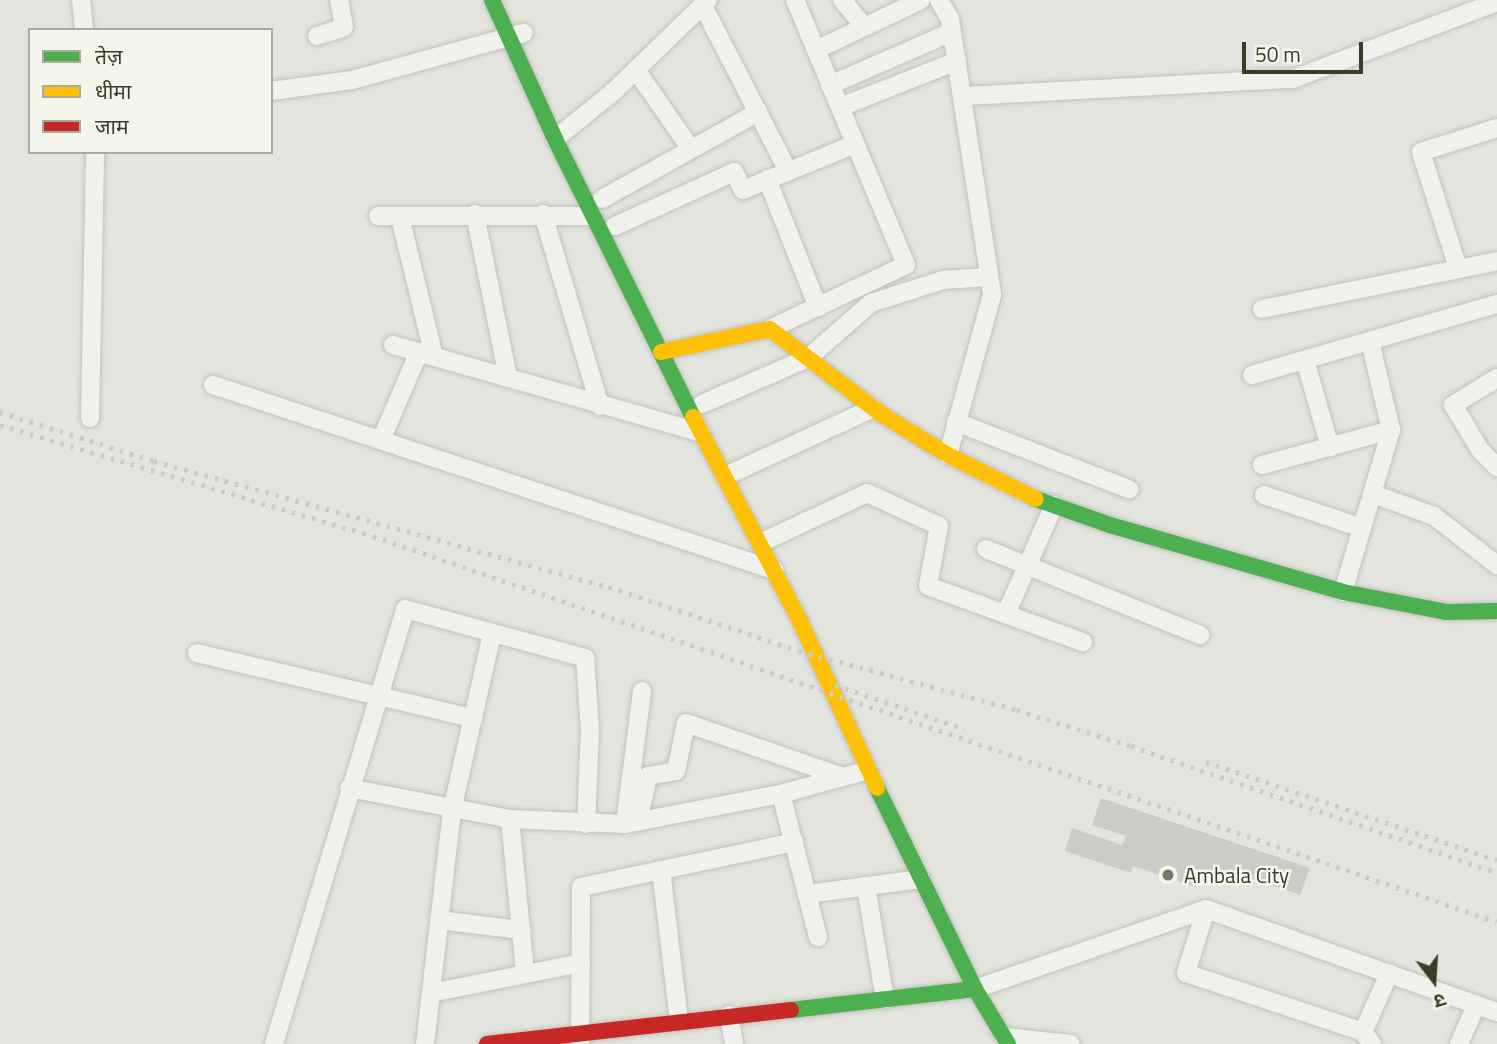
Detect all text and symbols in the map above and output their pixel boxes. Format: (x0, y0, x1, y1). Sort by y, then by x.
legend (28, 28, 273, 154)
scale bar (1245, 28, 1366, 72)
text: 50 m (1255, 38, 1301, 70)
text: तेज़ (95, 40, 123, 72)
text: धीमा (95, 75, 131, 107)
text: जाम (95, 110, 129, 142)
place label: Ambala City (1184, 862, 1289, 888)
marker: Ambala City (1158, 865, 1178, 885)
north arrow (1399, 946, 1469, 1016)
text: उ (1431, 986, 1450, 1017)

